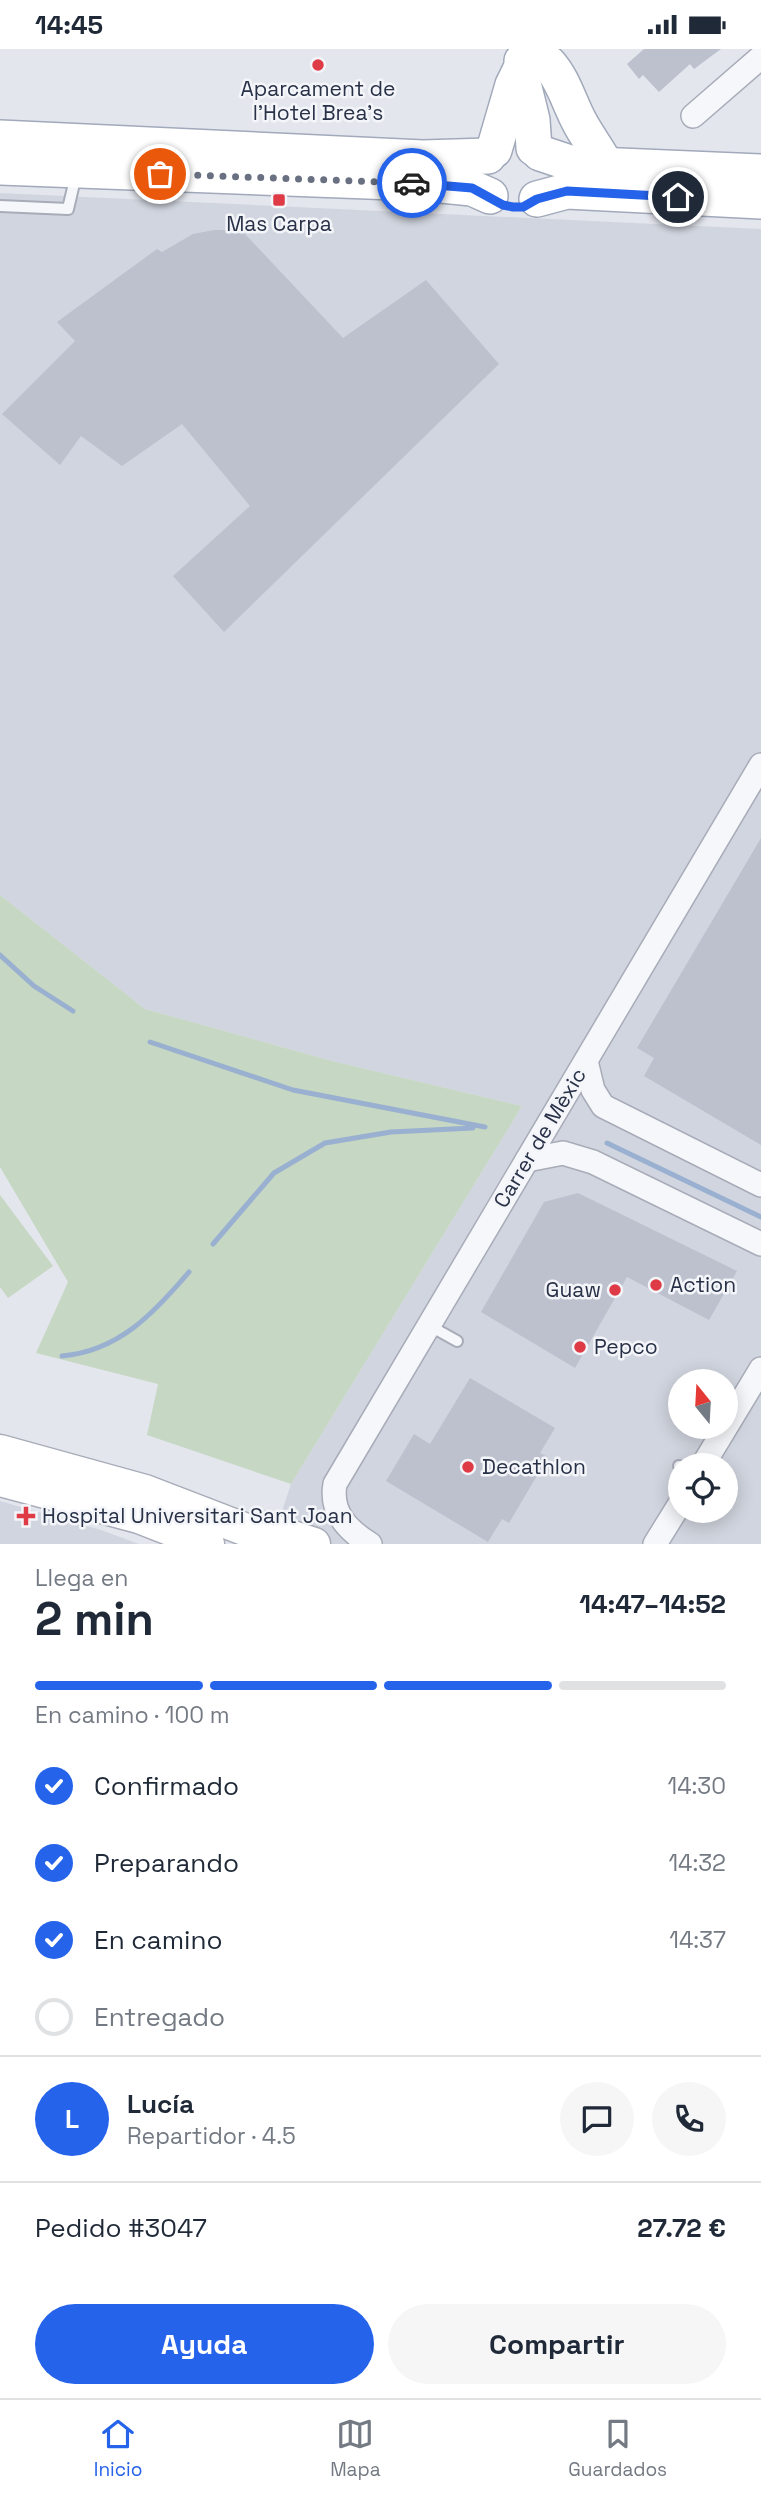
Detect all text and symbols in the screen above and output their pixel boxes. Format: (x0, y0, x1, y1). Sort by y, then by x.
text: 14:45 (35, 8, 103, 42)
marker: Aparcament de l'Hotel Brea's (310, 57, 326, 73)
place label: Aparcament de l'Hotel Brea's (240, 75, 396, 126)
pin (130, 144, 190, 204)
courier (377, 148, 447, 218)
icon: bag (141, 155, 179, 193)
icon: car (393, 164, 431, 202)
pin (648, 167, 708, 227)
icon: home (659, 178, 697, 216)
marker: Mas Carpa (271, 192, 287, 208)
place label: Mas Carpa (226, 210, 332, 237)
street label: Carrer de Mèxic (487, 1063, 592, 1212)
place label: Action (670, 1271, 736, 1298)
place label: Guaw (546, 1276, 601, 1303)
marker: Action (648, 1277, 664, 1293)
marker: Guaw (607, 1282, 623, 1298)
place label: Pepco (594, 1333, 658, 1360)
marker: Pepco (572, 1339, 588, 1355)
north arrow (668, 1369, 738, 1439)
map controls (668, 1369, 738, 1523)
place label: Decathlon (482, 1453, 586, 1480)
button: locate (668, 1453, 738, 1523)
marker: Decathlon (460, 1459, 476, 1475)
place label: Hospital Universitari Sant Joan (42, 1502, 353, 1529)
marker: Hospital Universitari Sant Joan (16, 1506, 36, 1526)
text: Llega en (35, 1563, 128, 1593)
text: 14:47–14:52 (579, 1587, 726, 1621)
text: 2 min (35, 1590, 154, 1648)
text: En camino · 100 m (35, 1700, 230, 1730)
icon: check (35, 1767, 73, 1805)
text: Confirmado (94, 1769, 239, 1803)
text: 14:30 (668, 1771, 726, 1801)
icon: check (35, 1844, 73, 1882)
text: Preparando (94, 1846, 239, 1880)
text: 14:32 (668, 1848, 726, 1878)
icon: check (35, 1921, 73, 1959)
text: En camino (94, 1923, 223, 1957)
text: 14:37 (669, 1925, 726, 1955)
text: Entregado (94, 2000, 225, 2034)
button: chat (560, 2082, 634, 2156)
button: phone (652, 2082, 726, 2156)
text: Lucía (127, 2087, 194, 2121)
text: L (65, 2102, 79, 2136)
text: Repartidor · 4.5 (127, 2121, 296, 2151)
text: Pedido #3047 (35, 2211, 207, 2245)
text: 27.72 € (637, 2211, 726, 2245)
button: Ayuda (35, 2304, 374, 2384)
button: Compartir (388, 2304, 726, 2384)
tab: Inicio (94, 2415, 143, 2482)
tab: Mapa (330, 2415, 381, 2482)
tab: Guardados (568, 2415, 667, 2482)

